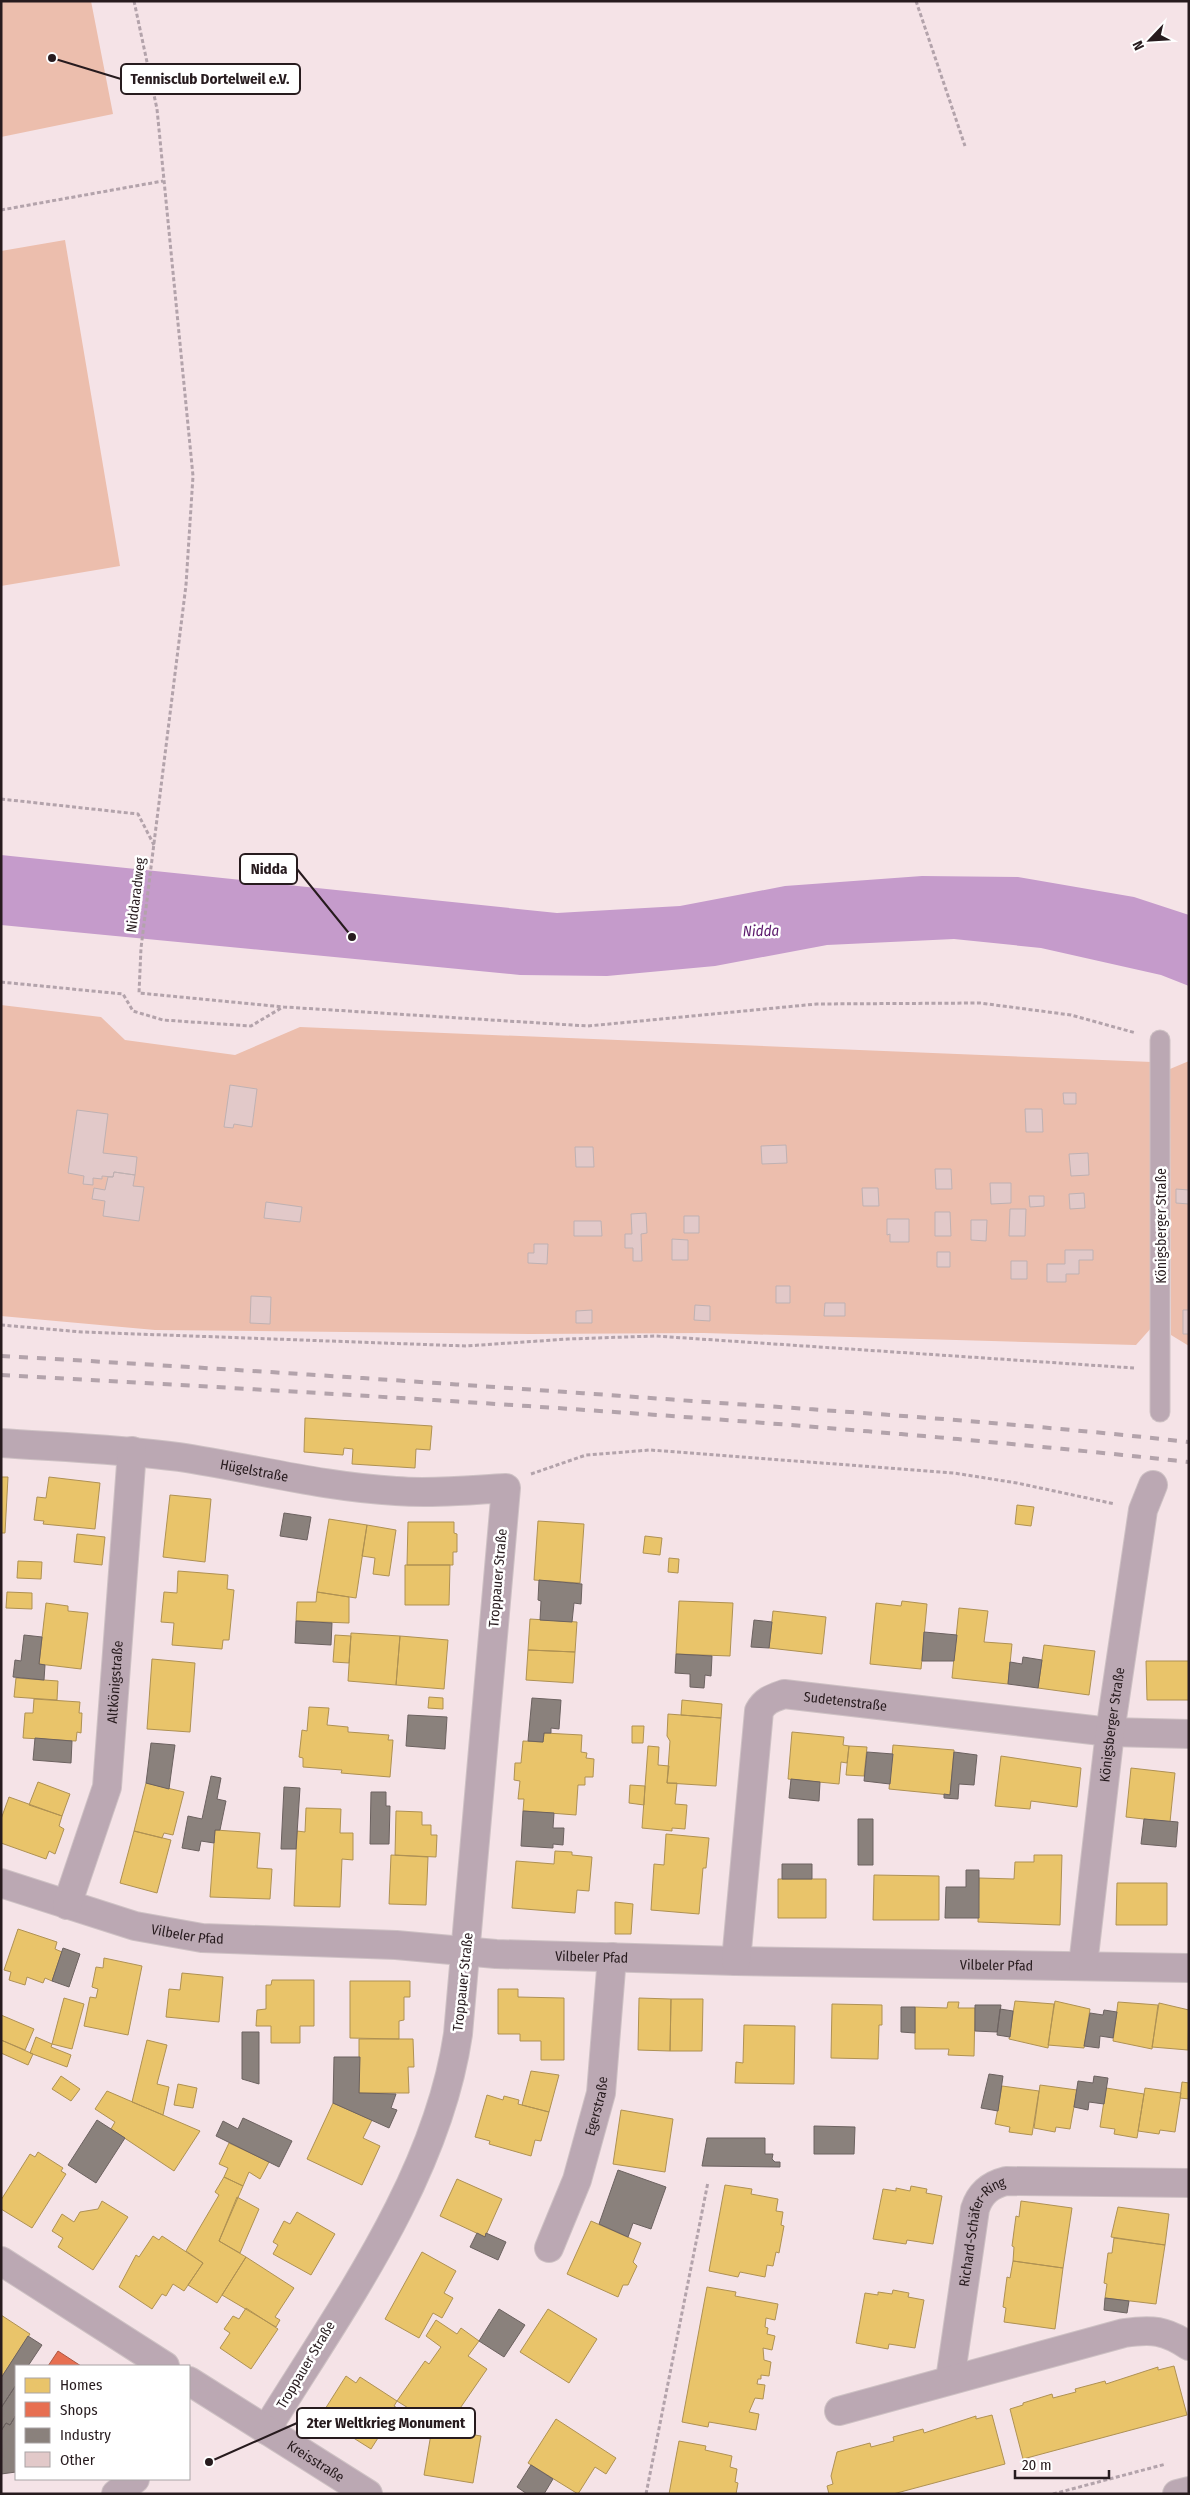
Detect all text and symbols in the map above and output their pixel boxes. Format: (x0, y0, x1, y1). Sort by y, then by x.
north arrow (1125, 15, 1175, 65)
text: N (1129, 38, 1148, 53)
callout: Tennisclub Dortelweil e.V. (121, 64, 300, 94)
text: Tennisclub Dortelweil e.V. (131, 70, 290, 88)
callout: Nidda (240, 854, 297, 884)
street label: Niddaradweg (123, 856, 149, 933)
text: Nidda (251, 860, 288, 878)
water label: Nidda (743, 922, 780, 940)
street label: Königsberger Straße (1153, 1168, 1170, 1284)
street label: Hügelstraße (219, 1456, 290, 1485)
street label: Troppauer Straße (485, 1528, 511, 1628)
street label: Altkönigstraße (103, 1640, 126, 1724)
street label: Königsberger Straße (1096, 1666, 1128, 1783)
street label: Sudetenstraße (803, 1688, 888, 1714)
street label: Vilbeler Pfad (150, 1921, 224, 1947)
street label: Troppauer Straße (449, 1932, 477, 2032)
street label: Vilbeler Pfad (555, 1947, 628, 1966)
street label: Vilbeler Pfad (960, 1956, 1033, 1974)
street label: Egerstraße (581, 2076, 611, 2138)
street label: Richard-Schäfer-Ring (955, 2173, 1008, 2288)
street label: Troppauer Straße (273, 2318, 339, 2412)
legend (15, 2365, 190, 2480)
text: Homes (60, 2376, 102, 2394)
text: Shops (60, 2401, 98, 2419)
callout: 2ter Weltkrieg Monument (297, 2408, 475, 2438)
text: 2ter Weltkrieg Monument (306, 2414, 466, 2432)
text: Industry (60, 2426, 111, 2444)
street label: Kreisstraße (284, 2437, 348, 2486)
scale bar (1015, 2448, 1109, 2480)
text: Other (60, 2451, 96, 2469)
text: 20 m (1022, 2456, 1052, 2474)

